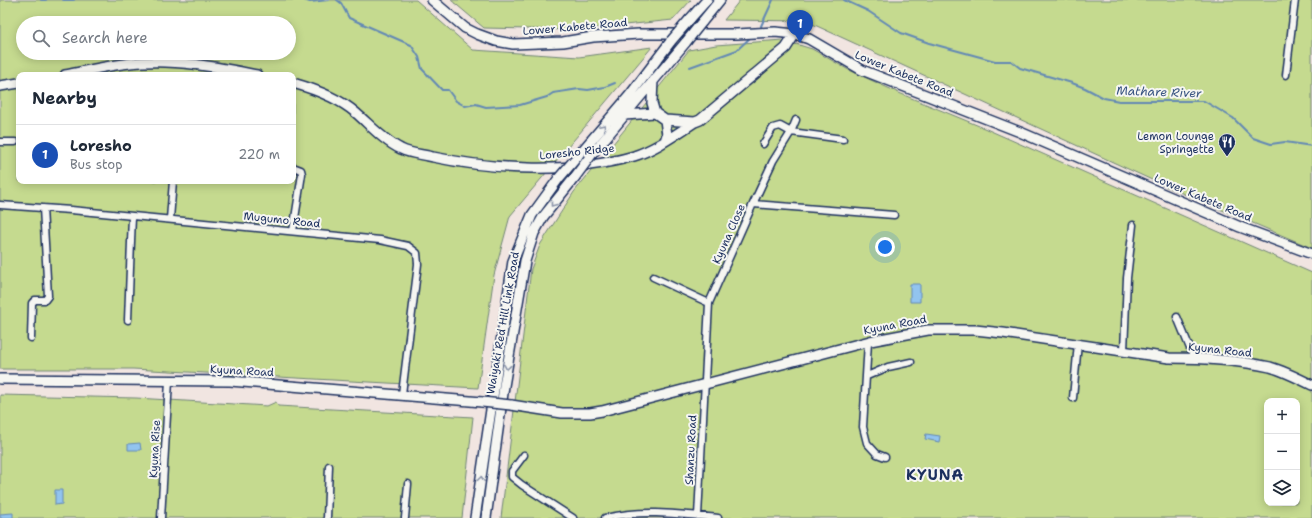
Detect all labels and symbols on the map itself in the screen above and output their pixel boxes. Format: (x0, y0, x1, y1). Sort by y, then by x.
pin: 1 (787, 10, 813, 43)
street label: Lower Kabete Road (522, 15, 628, 39)
street label: Lower Kabete Road (853, 47, 956, 101)
water label: Mathare River (1116, 83, 1202, 101)
one-way arrow (598, 124, 605, 132)
place label: Lemon Lounge Springette (1137, 129, 1214, 157)
restaurant icon: Lemon Lounge Springette (1217, 132, 1237, 157)
street label: Loresho Ridge (539, 141, 615, 163)
street label: Lower Kabete Road (1152, 171, 1254, 225)
one-way arrow (551, 200, 558, 207)
street label: Kyuna Close (709, 202, 749, 266)
street label: Mugumo Road (243, 209, 321, 231)
your location (875, 237, 895, 257)
street label: Waiyaki Red Hill Link Road (483, 251, 523, 395)
street label: Kyuna Road (862, 312, 928, 338)
street label: Kyuna Road (1187, 339, 1253, 361)
street label: Kyuna Road (210, 362, 274, 380)
one-way arrow (503, 364, 512, 370)
street label: Shanzu Road (682, 415, 700, 485)
street label: Kyuna Rise (146, 419, 164, 479)
district label: KYUNA (906, 465, 964, 485)
one-way arrow (476, 476, 485, 483)

